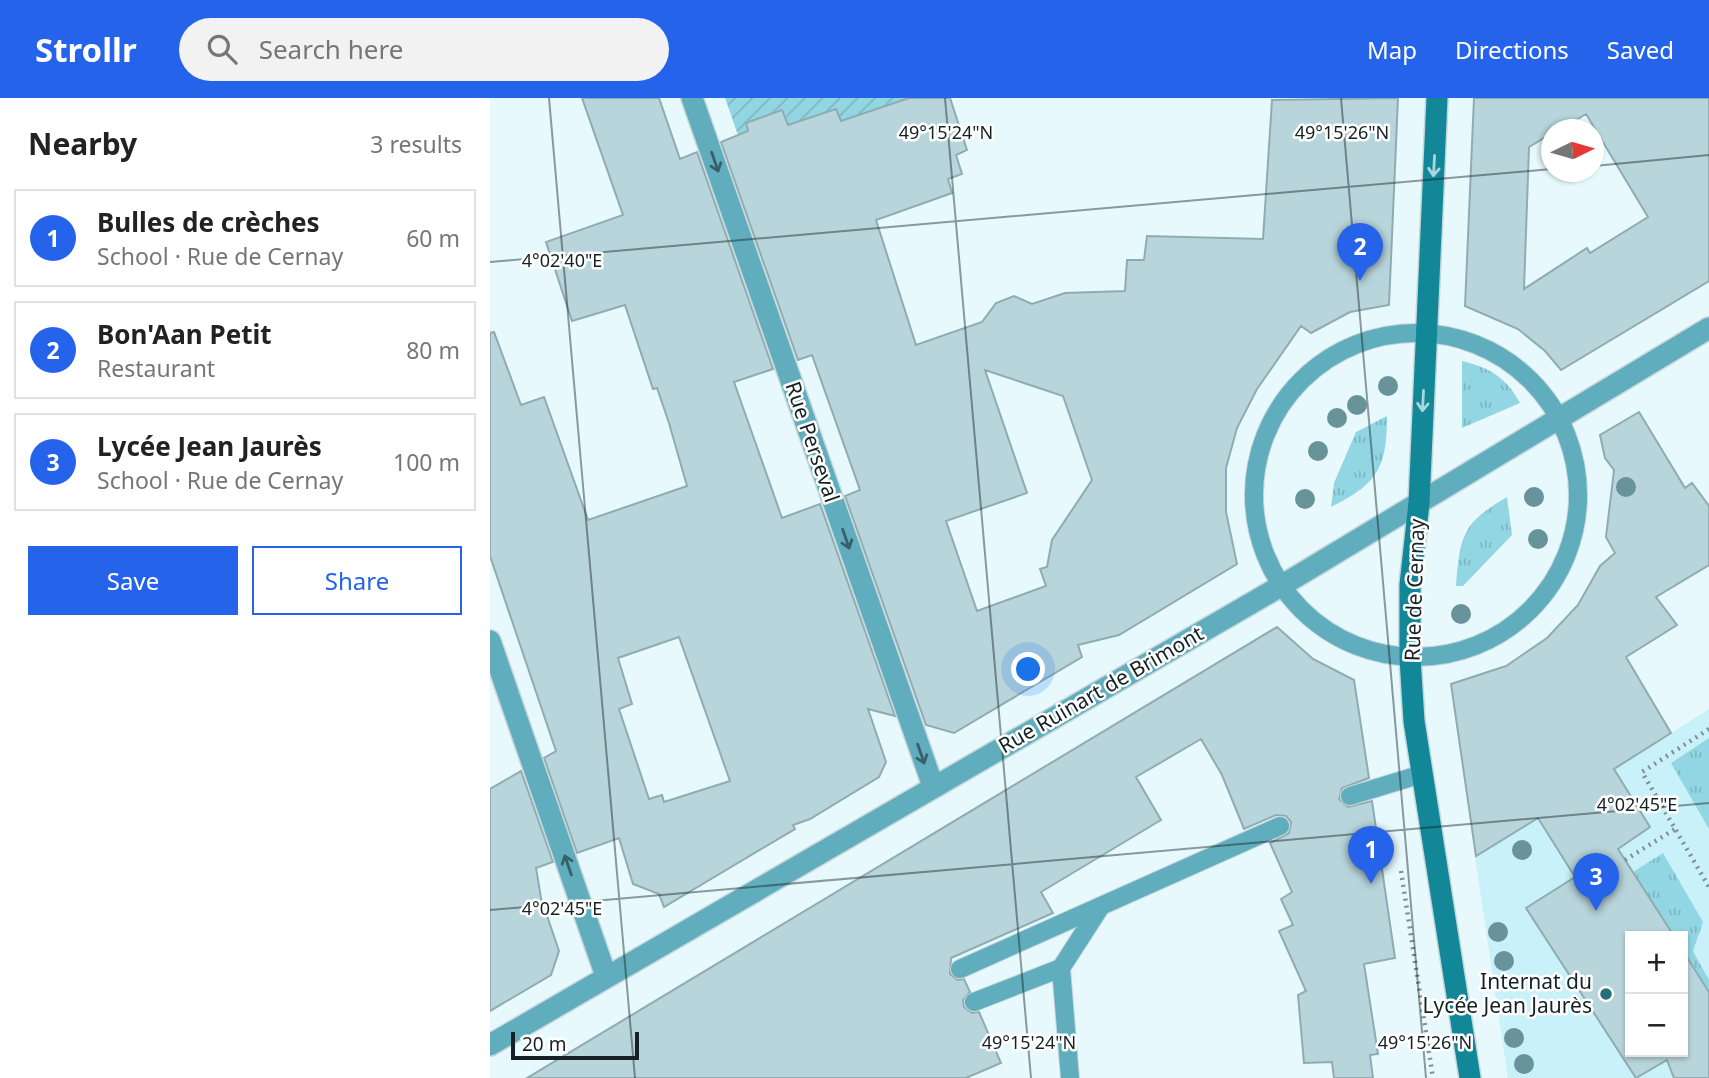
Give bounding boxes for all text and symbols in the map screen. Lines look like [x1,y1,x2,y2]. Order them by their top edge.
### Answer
search box [179,18,669,81]
text: Strollr [35,27,137,72]
icon: search [203,30,241,68]
text: Search here [259,31,403,67]
text: Map [1367,33,1417,66]
text: Directions [1455,33,1569,66]
text: Saved [1607,33,1674,66]
north arrow [1541,119,1604,182]
text: 49°15'24"N [899,120,993,144]
text: 49°15'26"N [1295,120,1389,144]
text: Nearby [28,123,137,164]
text: 3 results [370,128,462,160]
one-way arrow [710,151,722,173]
one-way arrow [1427,154,1440,177]
text: Bulles de crèches [97,204,320,240]
text: 1 [46,222,60,254]
text: 60 m [406,222,460,254]
pin: 2 [1337,223,1383,281]
text: School · Rue de Cernay [97,240,343,272]
text: 4°02'40"E [522,248,602,272]
text: Bon'Aan Petit [97,316,272,352]
text: 2 [46,334,60,366]
text: 80 m [406,334,460,366]
text: Restaurant [97,352,215,384]
street label: Rue Perseval [779,378,847,506]
one-way arrow [1416,389,1429,412]
text: Lycée Jean Jaurès [97,428,322,464]
text: 3 [46,446,60,478]
text: 100 m [393,446,460,478]
text: School · Rue de Cernay [97,464,343,496]
street label: Rue de Cernay [1398,518,1430,662]
one-way arrow [841,528,853,550]
button: Save [28,546,238,615]
button: Share [252,546,462,615]
street label: Rue Ruinart de Brimont [993,619,1208,759]
your location [1011,652,1045,686]
one-way arrow [916,742,928,764]
text: 4°02'45"E [1597,792,1677,816]
pin: 1 [1348,826,1394,884]
pin: 3 [1573,853,1619,911]
one-way arrow [561,854,574,876]
text: 4°02'45"E [522,896,602,920]
map controls [1625,931,1688,1057]
button: + [1625,931,1688,994]
place label: Internat du Lycée Jean Jaurès [1423,967,1592,1019]
marker: Internat du Lycée Jean Jaurès [1598,986,1614,1002]
button: − [1625,994,1688,1057]
scale bar [511,1029,639,1061]
text: 49°15'24"N [982,1030,1076,1054]
text: 49°15'26"N [1378,1030,1472,1054]
text: 20 m [522,1031,566,1057]

